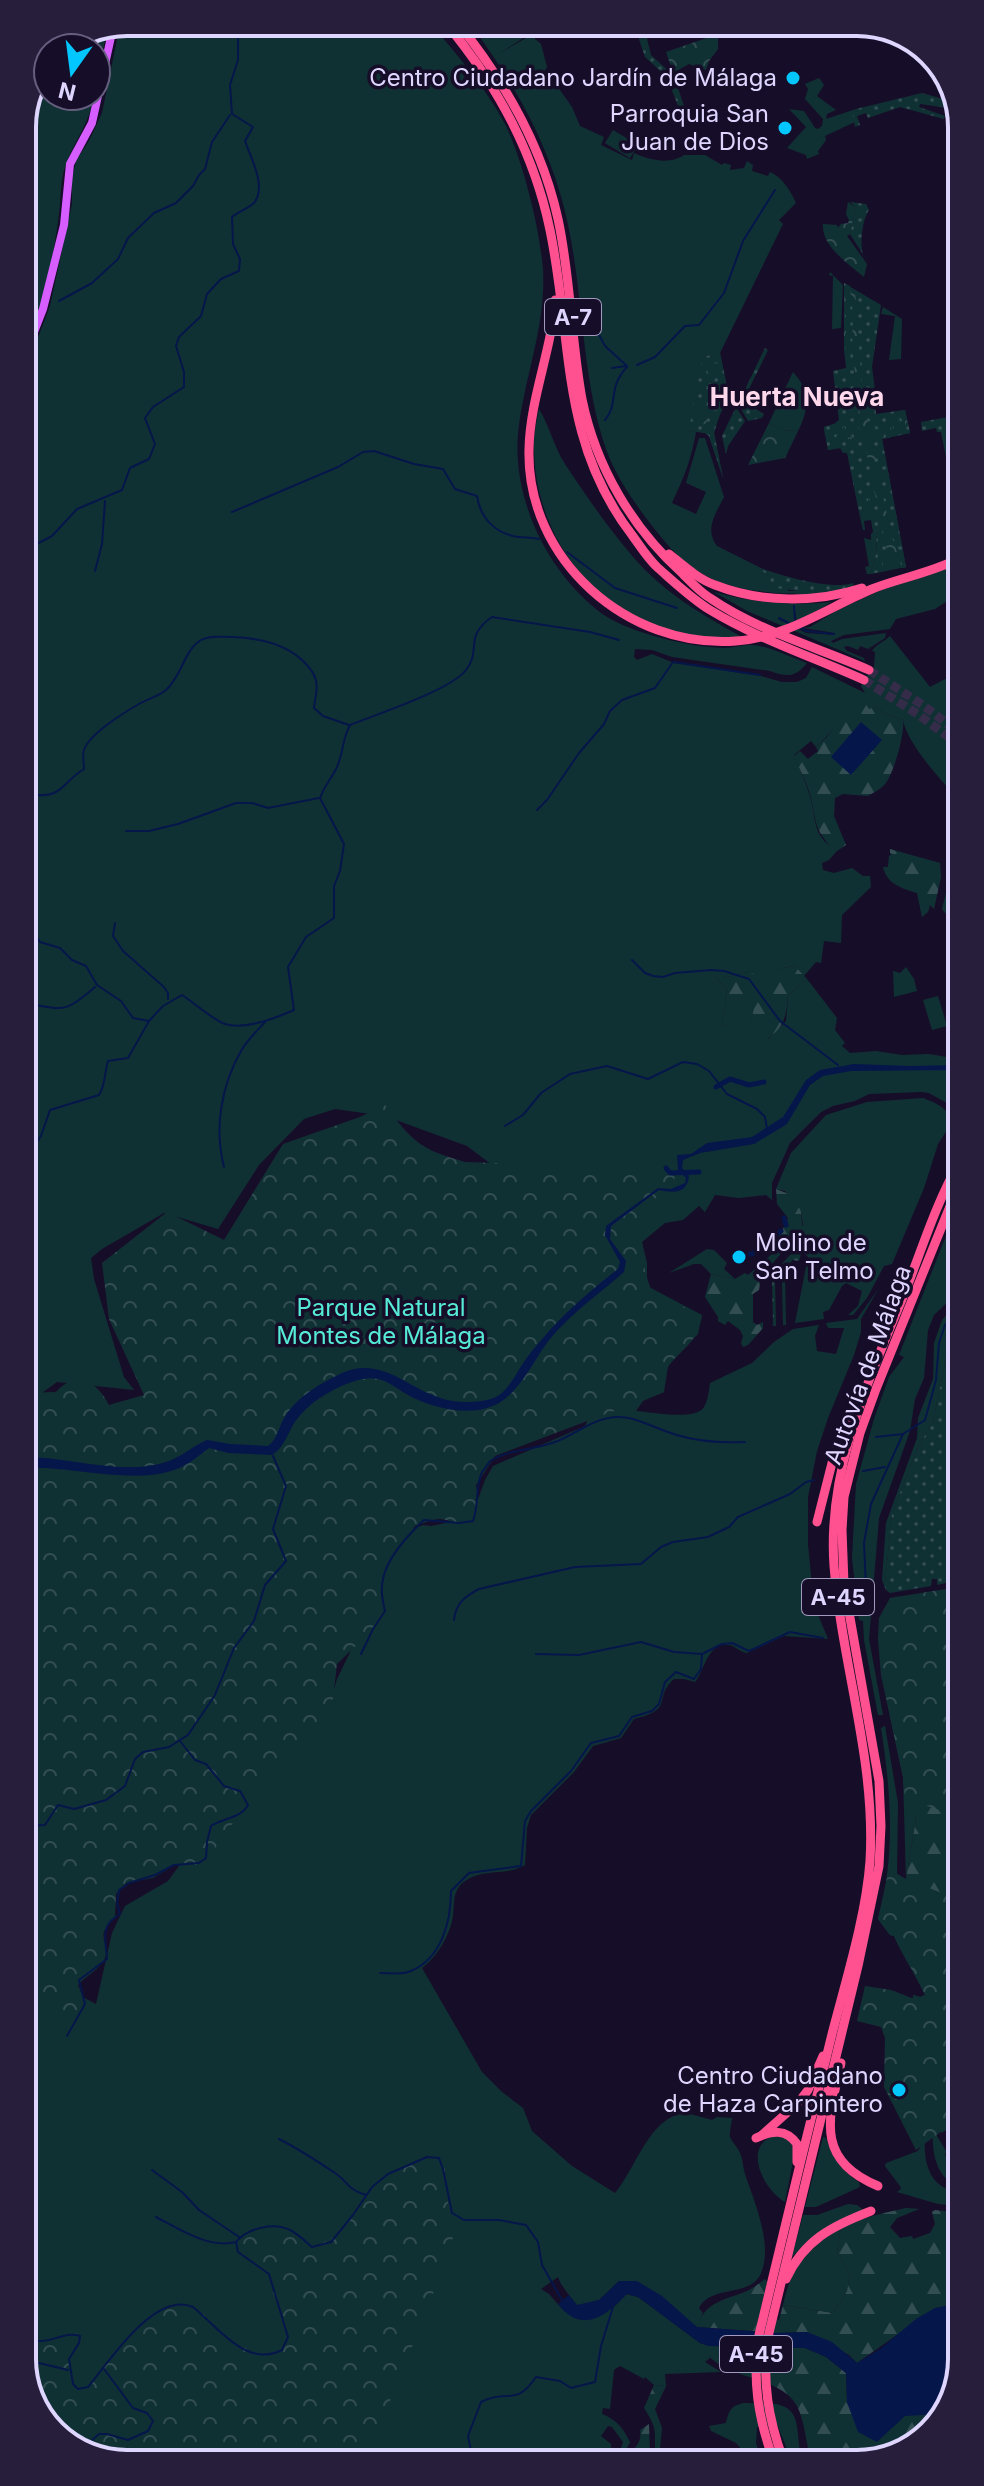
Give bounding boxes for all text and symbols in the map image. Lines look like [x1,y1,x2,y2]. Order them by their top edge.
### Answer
north arrow [32,32,112,112]
place label: Centro Ciudadano Jardín de Málaga [369,63,777,92]
marker: Centro Ciudadano Jardín de Málaga [784,69,802,87]
text: N [56,77,78,106]
place label: Parroquia San Juan de Dios [610,99,769,156]
marker: Parroquia San Juan de Dios [776,119,794,137]
road number: A-7 [545,299,601,335]
district label: Huerta Nueva [710,381,884,412]
place label: Molino de San Telmo [755,1228,874,1285]
marker: Molino de San Telmo [730,1248,748,1266]
street label: Autovía de Málaga [818,1261,917,1468]
park label: Parque Natural Montes de Málaga [276,1293,486,1350]
road number: A-45 [802,1579,874,1615]
place label: Centro Ciudadano de Haza Carpintero [663,2061,883,2118]
marker: Centro Ciudadano de Haza Carpintero [890,2081,908,2099]
road number: A-45 [720,2336,792,2372]

